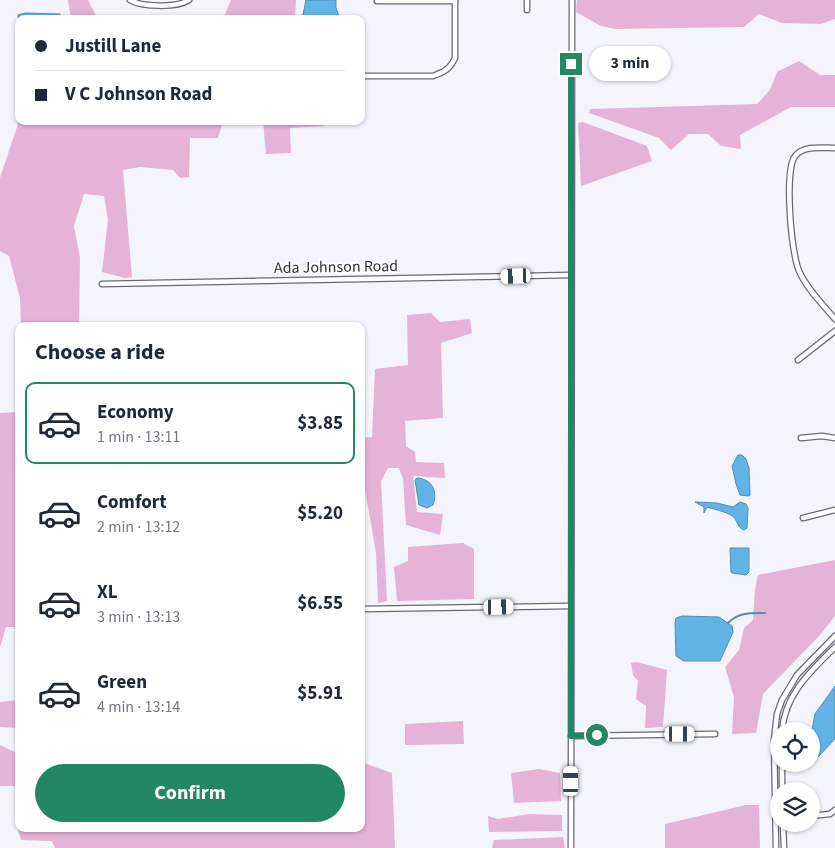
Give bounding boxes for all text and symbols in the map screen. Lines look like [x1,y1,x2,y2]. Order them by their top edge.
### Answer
text: Justill Lane [65,33,161,60]
callout: 3 min [588,46,671,82]
text: 3 min [611,52,649,74]
route end [560,53,582,75]
text: V C Johnson Road [65,81,212,108]
street label: Ada Johnson Road [274,255,398,279]
car [500,268,531,284]
text: Choose a ride [35,336,165,368]
text: Economy [97,399,174,426]
icon: car [37,401,82,446]
text: $3.85 [297,410,343,437]
text: 1 min · 13:11 [97,426,180,448]
text: Comfort [97,489,167,516]
icon: car [37,491,82,536]
text: $5.20 [297,500,343,527]
text: 2 min · 13:12 [97,516,180,538]
text: XL [97,579,118,606]
icon: car [37,581,82,626]
text: $6.55 [297,590,343,617]
car [483,599,514,615]
text: 3 min · 13:13 [97,606,180,628]
text: Green [97,669,147,696]
icon: car [37,671,82,716]
text: $5.91 [297,680,343,707]
text: 4 min · 13:14 [97,696,180,718]
map controls [770,722,820,832]
button: locate [770,722,820,772]
route start [586,724,608,746]
car [665,727,695,742]
button: Confirm [35,764,345,822]
car [563,766,578,796]
button: layers [770,782,820,832]

